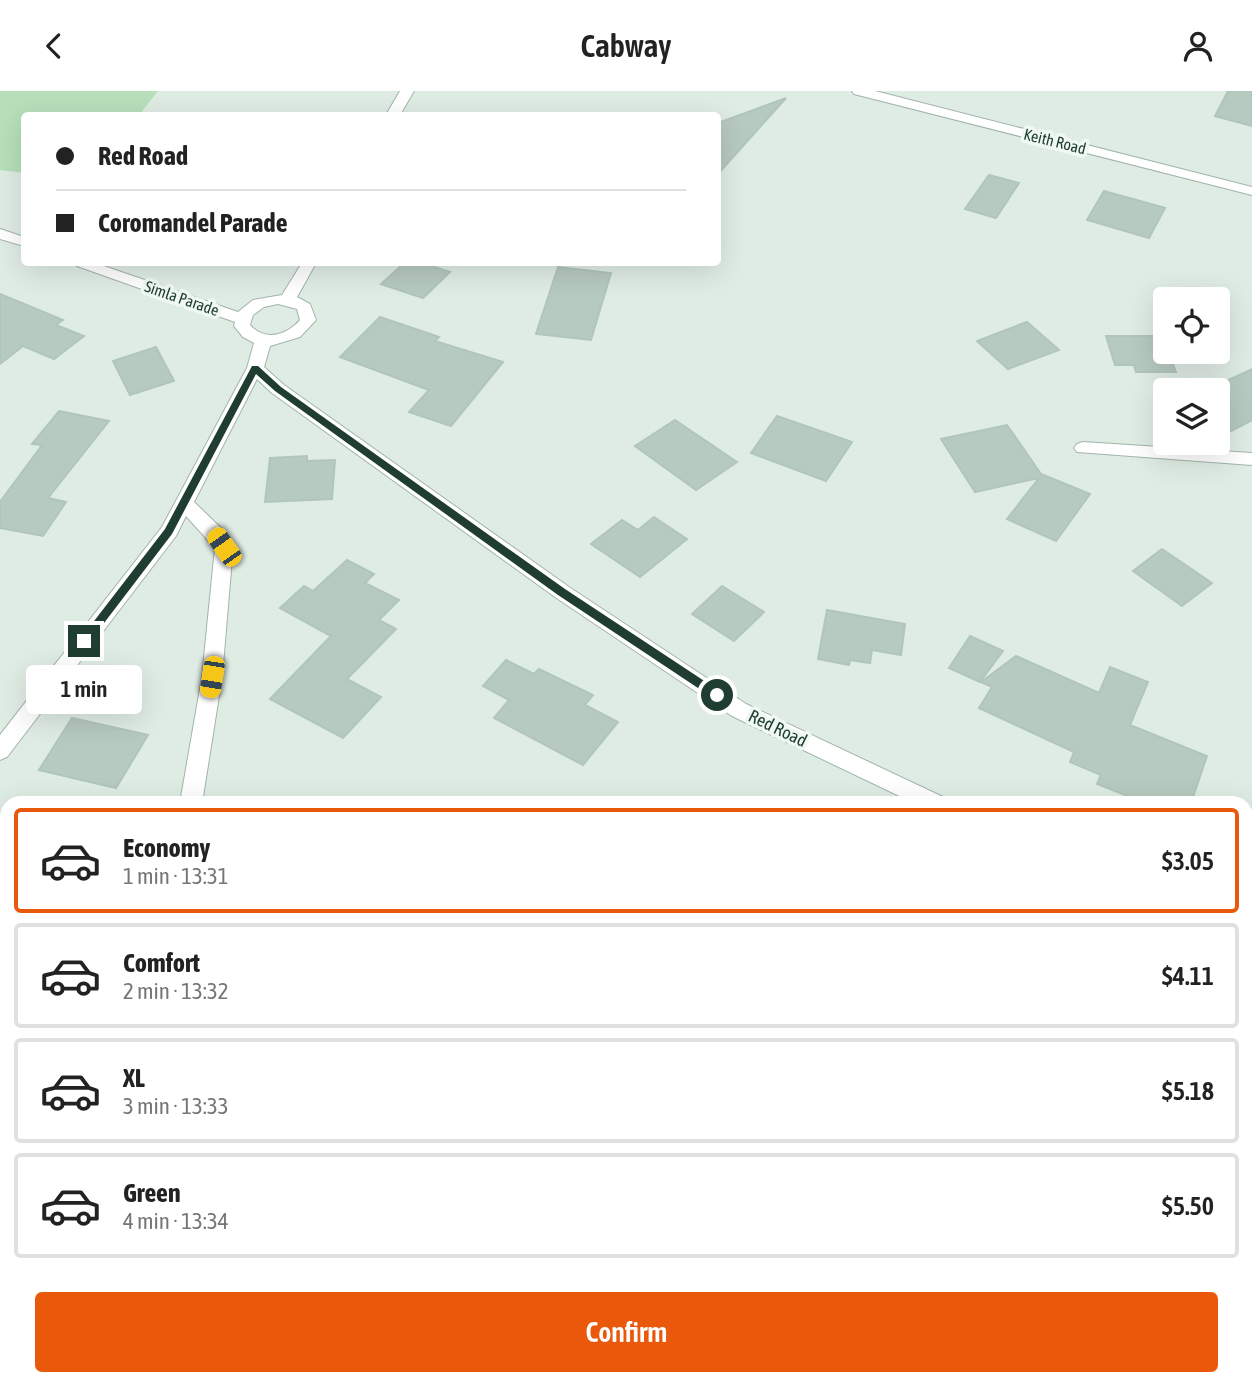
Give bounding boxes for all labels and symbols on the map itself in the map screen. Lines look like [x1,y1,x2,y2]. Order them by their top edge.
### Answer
street label: Keith Road [1022,125,1088,157]
street label: Simla Parade [142,277,222,319]
car [204,524,245,570]
route end [68,625,100,657]
car [199,655,226,699]
callout: 1 min [26,665,142,715]
route start [701,679,733,711]
street label: Red Road [745,705,811,751]

